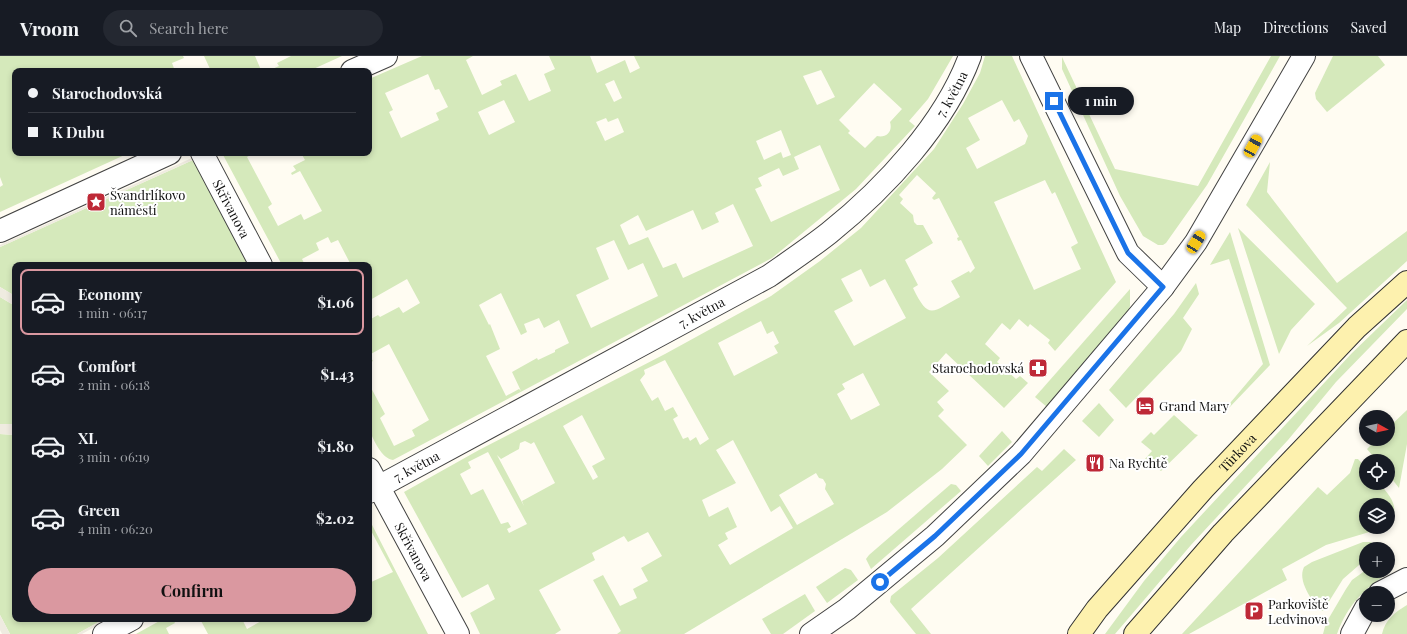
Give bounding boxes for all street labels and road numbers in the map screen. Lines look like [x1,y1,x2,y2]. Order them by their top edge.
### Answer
street label: 7. května [932,68,971,120]
street label: Skřivanova [209,176,255,241]
street label: 7. května [675,292,728,331]
street label: Türkova [1215,429,1260,475]
street label: 7. května [390,446,443,485]
street label: Skřivanova [391,519,437,584]

